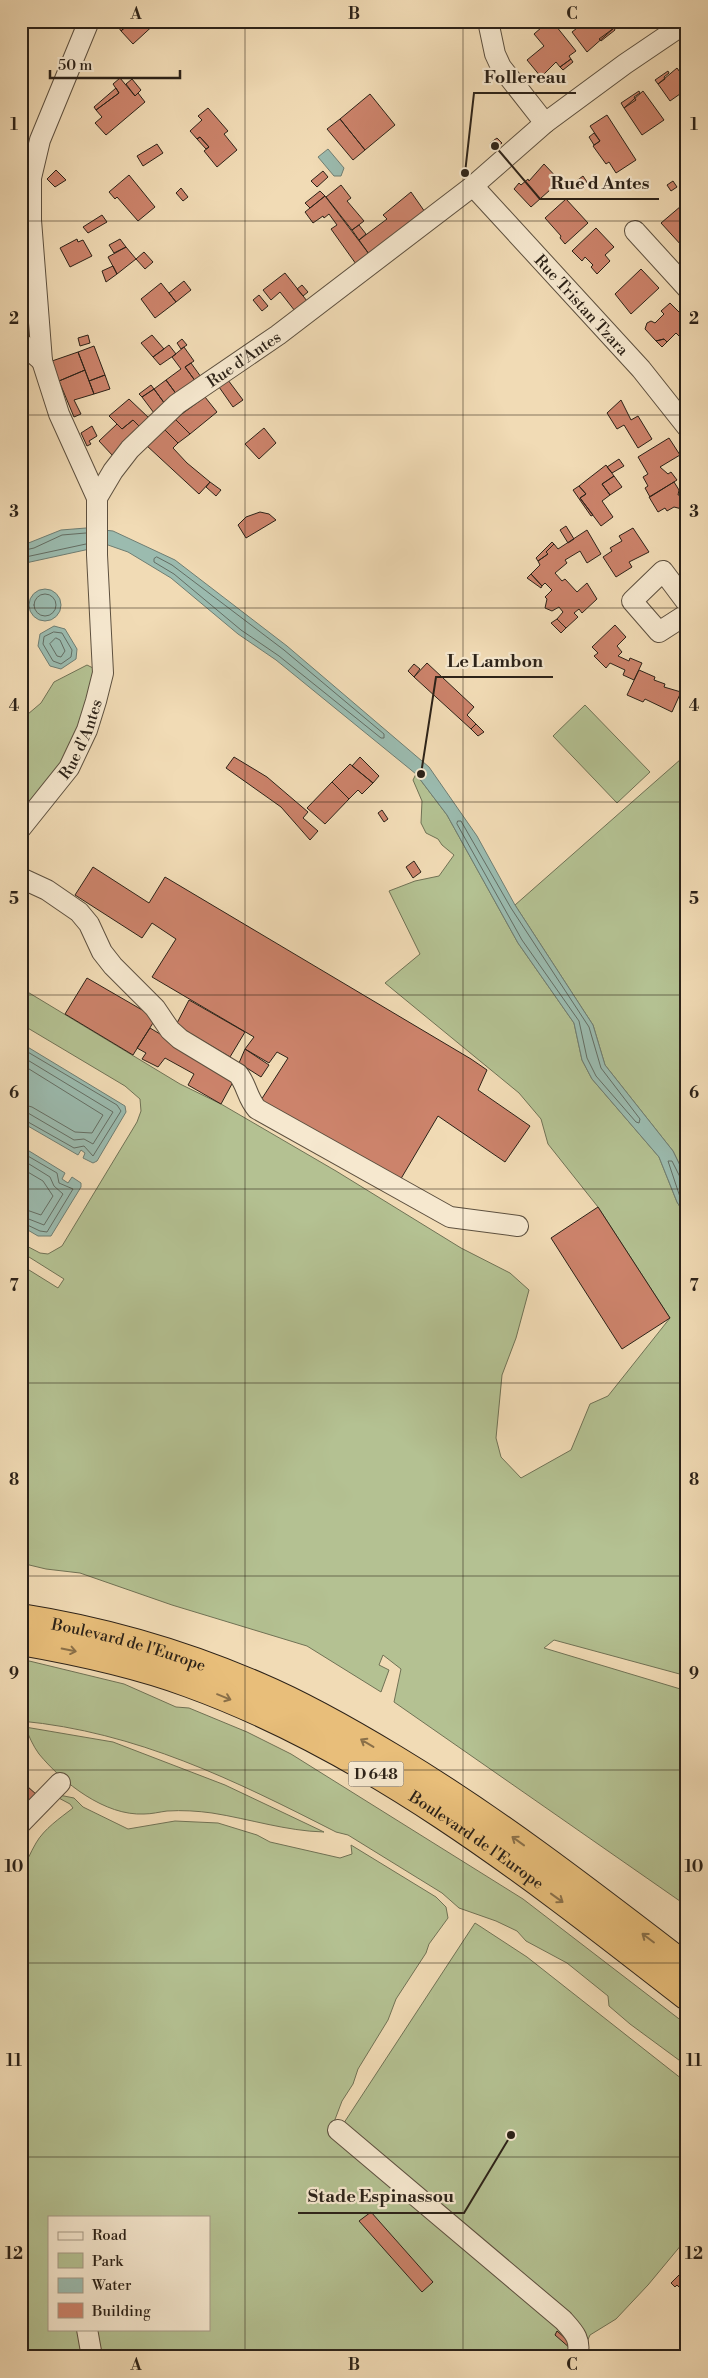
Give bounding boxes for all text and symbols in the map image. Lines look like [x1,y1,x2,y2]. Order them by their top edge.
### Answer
text: A [129,4,142,24]
text: B [348,4,360,24]
text: C [566,4,578,24]
scale bar [50,48,180,80]
text: 50 m [58,56,92,75]
callout: Follereau [474,60,576,93]
text: Follereau [484,66,566,89]
text: 1 [10,115,18,135]
text: 1 [690,115,698,135]
callout: Rue d Antes [540,166,659,199]
text: Rue d Antes [551,172,650,195]
street label: Rue Tristan Tzara [530,251,633,361]
text: 2 [9,309,19,329]
text: 2 [689,309,699,329]
street label: Rue d'Antes [203,327,285,392]
text: 3 [9,502,19,522]
text: 3 [689,502,699,522]
callout: Le Lambon [436,644,553,677]
text: Le Lambon [447,650,543,673]
text: 4 [9,696,20,716]
text: 4 [689,696,700,716]
street label: Rue d'Antes [55,697,107,784]
text: 5 [9,889,19,909]
text: 5 [689,889,699,909]
text: 6 [9,1083,19,1103]
text: 6 [689,1083,699,1103]
text: 7 [9,1276,19,1296]
text: 7 [689,1276,699,1296]
text: 8 [9,1470,19,1490]
text: 8 [689,1470,699,1490]
street label: Boulevard de l'Europe [49,1614,208,1676]
one-way arrow [61,1646,77,1655]
text: 9 [9,1664,19,1684]
text: 9 [689,1664,699,1684]
one-way arrow [216,1693,232,1702]
one-way arrow [361,1737,375,1747]
road number: D 648 [348,1762,404,1786]
street label: Boulevard de l'Europe [404,1786,548,1894]
one-way arrow [511,1836,525,1846]
text: 10 [5,1857,23,1877]
text: 10 [685,1857,703,1877]
one-way arrow [550,1893,564,1903]
one-way arrow [641,1933,655,1943]
text: 11 [6,2051,22,2071]
text: 11 [686,2051,702,2071]
callout: Stade Espinassou [298,2180,464,2213]
text: Stade Espinassou [308,2185,454,2208]
legend [48,2216,210,2330]
text: Road [92,2226,127,2245]
text: 12 [5,2244,23,2264]
text: 12 [685,2244,703,2264]
text: Park [92,2252,124,2271]
text: Water [91,2276,132,2295]
text: Building [91,2302,151,2321]
text: A [129,2355,142,2375]
text: B [348,2355,360,2375]
text: C [566,2355,578,2375]

